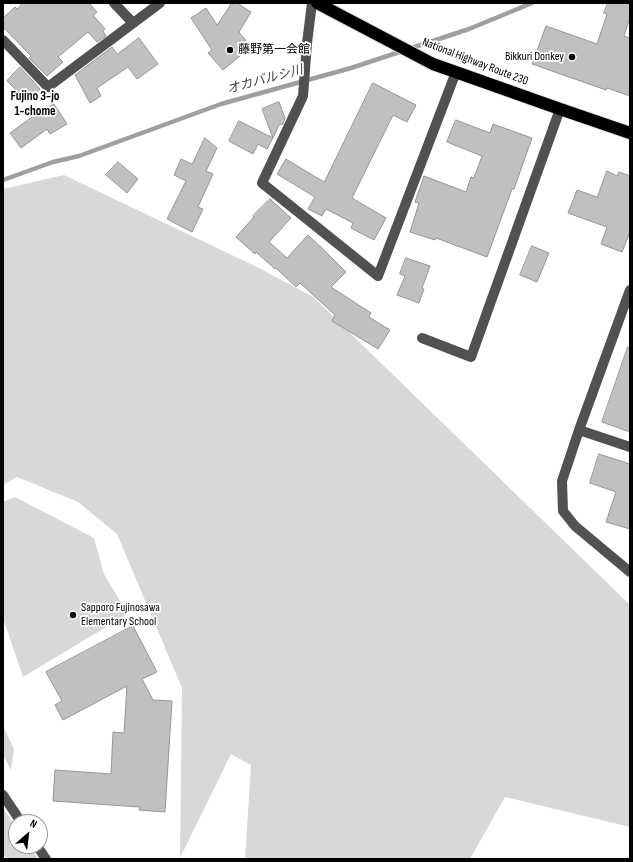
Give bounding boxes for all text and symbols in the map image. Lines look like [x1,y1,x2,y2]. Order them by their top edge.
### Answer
street label: National Highway Route 230 [420,35,530,89]
place label: 藤野第一会館 [238,43,310,57]
marker: 藤野第一会館 [225,45,235,55]
place label: Bikkuri Donkey [505,50,564,64]
marker: Bikkuri Donkey [567,52,577,62]
water label: オカバルシ川 [225,62,305,98]
district label: Fujino 3-jo 1-chome [11,89,59,120]
place label: Sapporo Fujinosawa Elementary School [81,601,160,629]
marker: Sapporo Fujinosawa Elementary School [68,610,78,620]
north arrow [8,814,48,854]
text: N [28,817,39,831]

